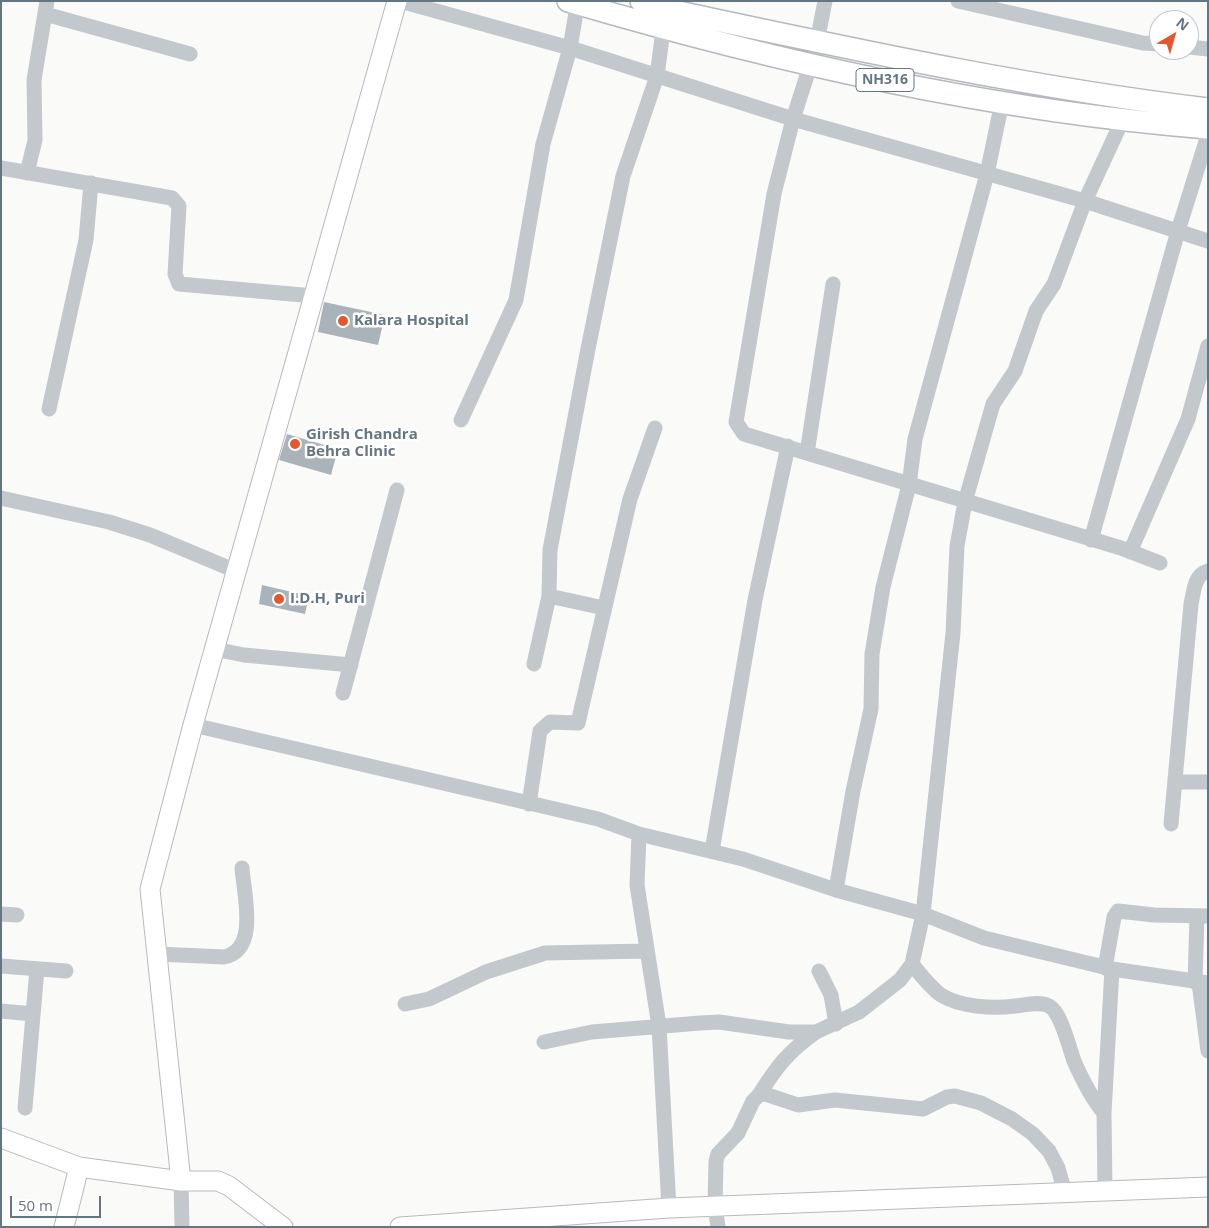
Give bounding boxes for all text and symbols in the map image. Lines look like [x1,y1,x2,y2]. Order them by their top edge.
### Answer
north arrow [1149,10,1199,60]
text: N [1173,13,1193,35]
road number: NH316 [856,68,914,92]
place label: Kalara Hospital [354,312,469,330]
marker: Kalara Hospital [336,314,350,328]
place label: Girish Chandra Behra Clinic [306,426,418,461]
marker: Girish Chandra Behra Clinic [288,437,302,451]
place label: I.D.H, Puri [290,590,365,608]
marker: I.D.H, Puri [272,592,286,606]
scale bar [12,1186,104,1218]
text: 50 m [18,1195,53,1215]

